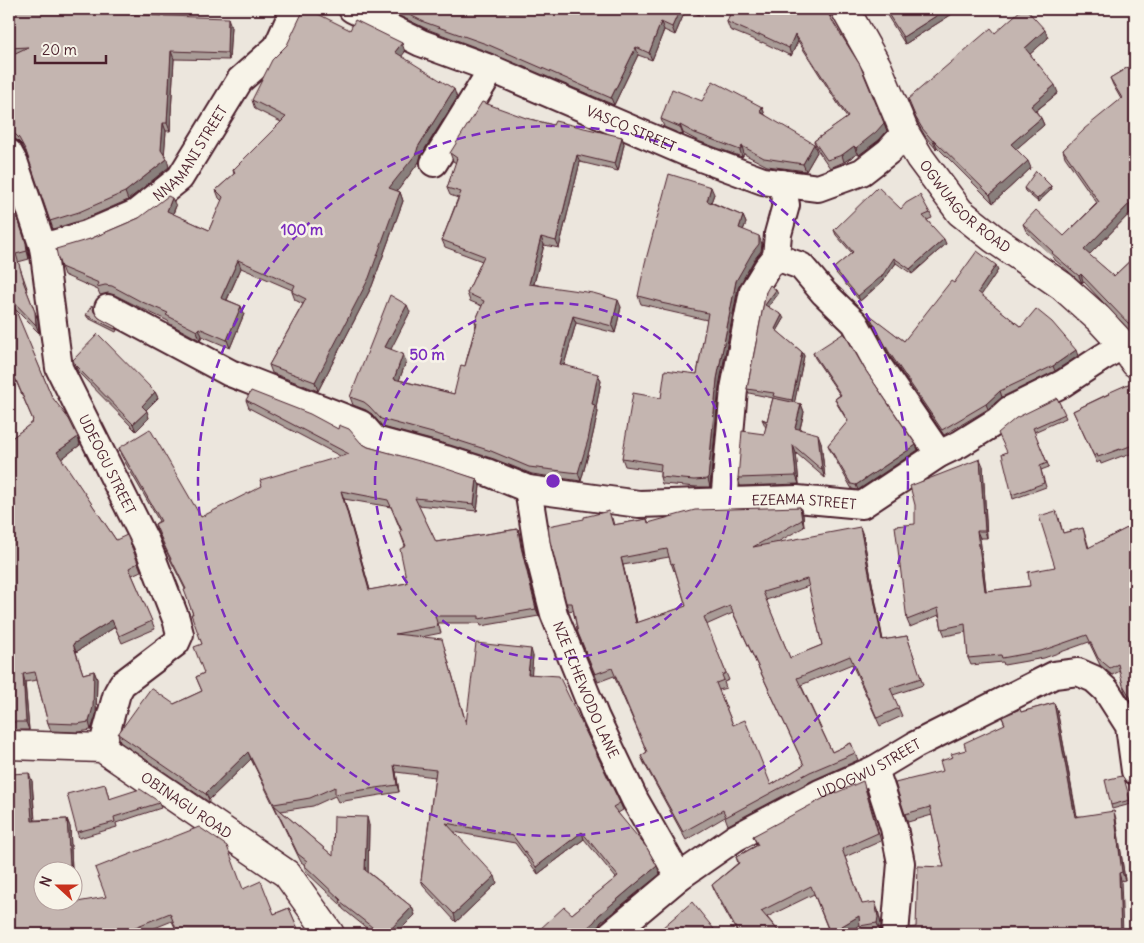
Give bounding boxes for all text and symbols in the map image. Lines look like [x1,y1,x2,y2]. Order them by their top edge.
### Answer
scale bar [35,32,106,64]
text: 20 m [42,40,77,59]
street label: NNAMANI STREET [149,102,231,205]
street label: VASCO STREET [583,102,679,156]
street label: OGWUAGOR ROAD [916,157,1014,257]
text: 100 m [281,220,323,239]
text: 50 m [409,345,445,364]
street label: UDEOGU STREET [75,412,140,517]
centre of rings [544,472,562,490]
street label: EZEAMA STREET [751,490,857,513]
street label: NZE ECHEWODO LANE [549,619,623,761]
street label: UDOGWU STREET [815,735,924,802]
street label: OBINAGU ROAD [137,768,235,843]
north arrow [32,860,82,910]
text: N [36,874,56,889]

